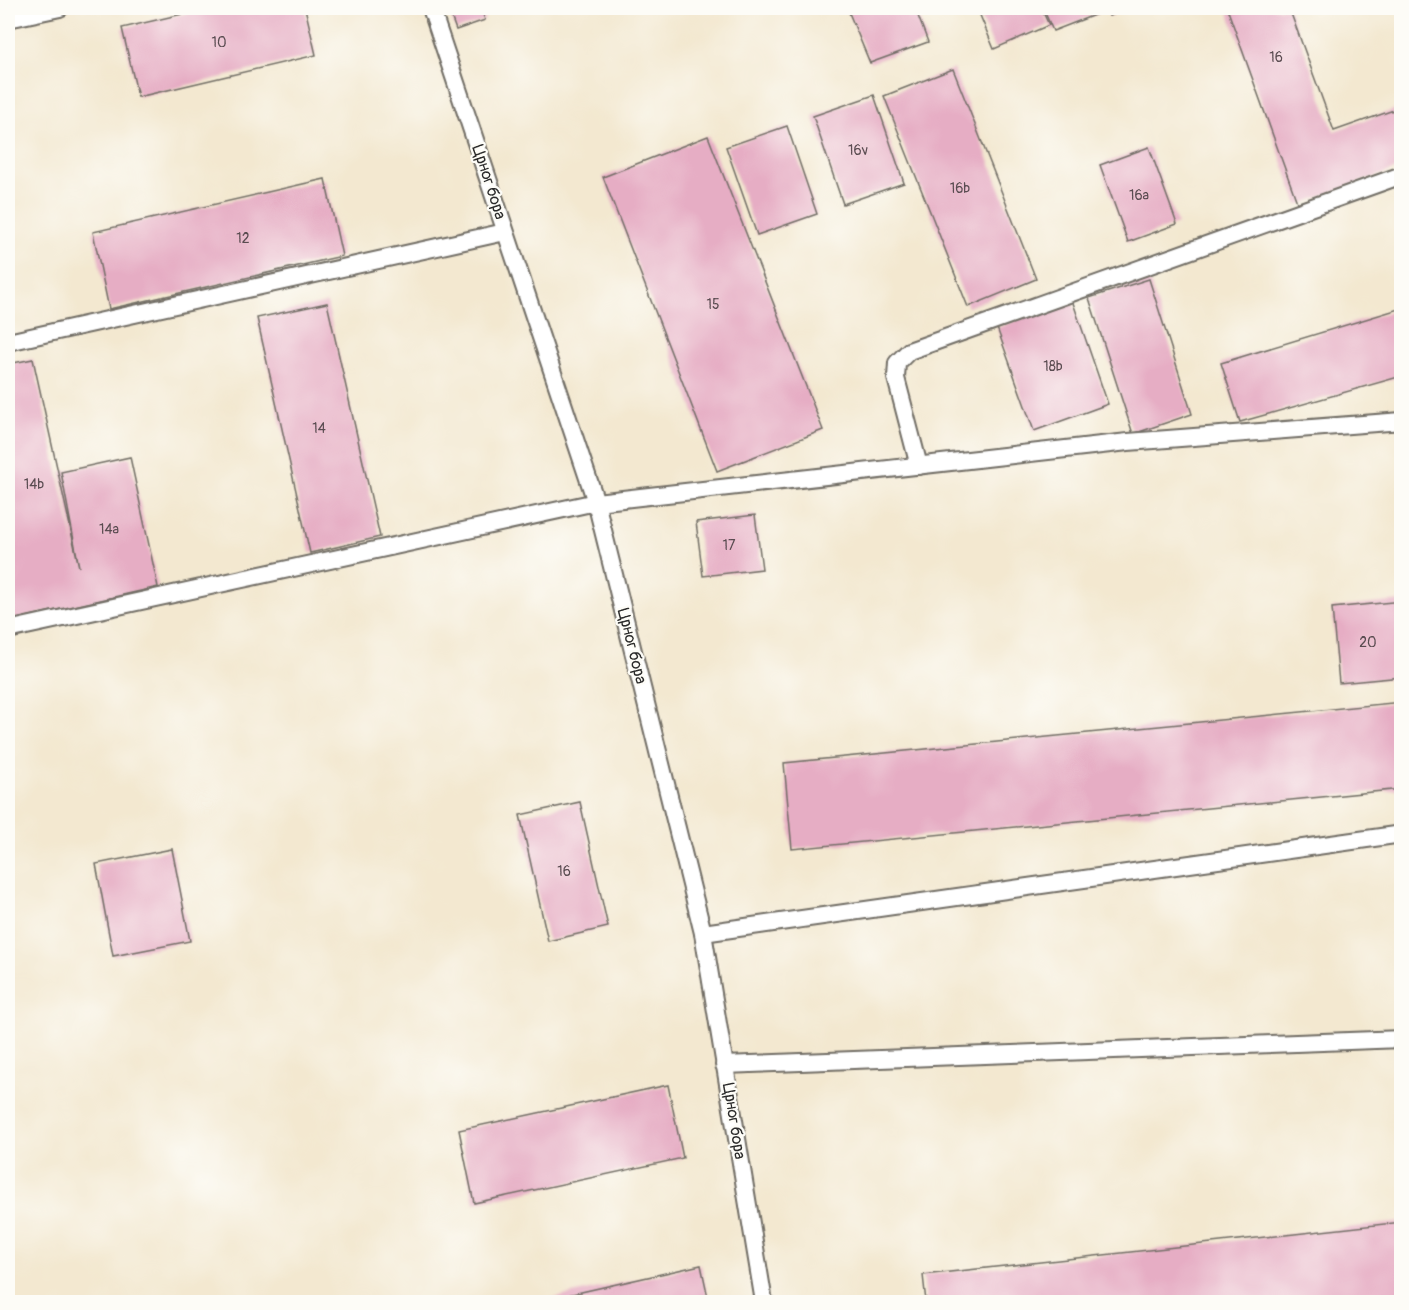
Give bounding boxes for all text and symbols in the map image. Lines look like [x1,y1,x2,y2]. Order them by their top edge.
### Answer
house number: 10 [211,34,227,51]
house number: 16 [1269,49,1283,66]
street label: Црног бора [468,142,510,222]
house number: 16v [848,142,868,159]
house number: 16b [950,180,970,197]
house number: 16a [1129,187,1149,204]
house number: 12 [236,230,250,247]
house number: 15 [706,296,720,313]
house number: 18b [1043,358,1063,375]
house number: 14 [312,420,326,437]
house number: 14b [24,476,44,493]
house number: 14a [99,521,119,538]
house number: 17 [723,537,736,554]
street label: Црног бора [613,606,651,686]
house number: 20 [1359,634,1377,651]
house number: 16 [557,863,571,880]
street label: Црног бора [718,1081,750,1161]

